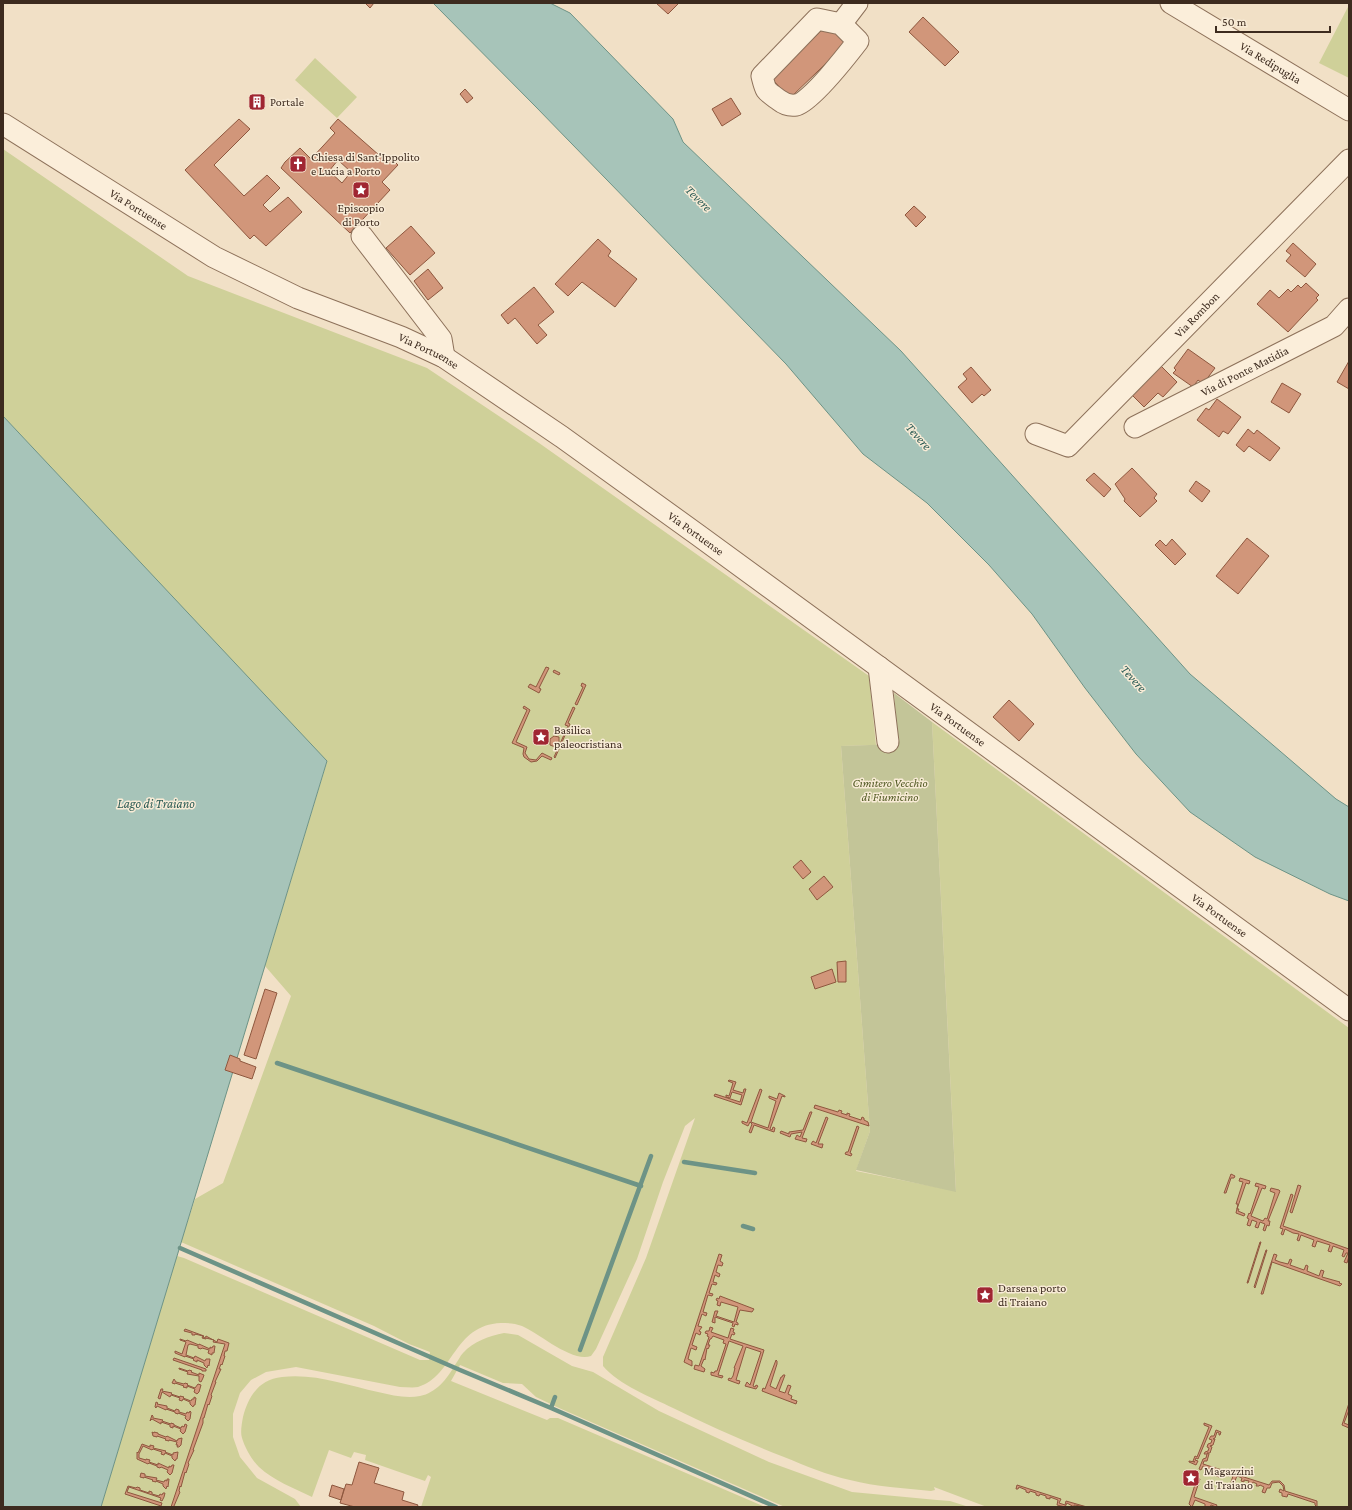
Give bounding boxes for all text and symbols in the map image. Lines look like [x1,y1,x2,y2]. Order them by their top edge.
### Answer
scale bar [1216,8,1330,34]
text: 50 m [1222,15,1247,29]
street label: Via Redipuglia [1237,39,1304,87]
building icon: Portale [247,92,267,112]
place label: Portale [270,95,304,109]
place label: Chiesa di Sant'Ippolito e Lucia a Porto [311,150,420,178]
church icon: Chiesa di Sant'Ippolito e Lucia a Porto [288,154,308,174]
place icon: Episcopio di Porto [351,180,371,200]
water label: Tevere [682,182,715,215]
street label: Via Portuense [107,186,170,233]
place label: Episcopio di Porto [338,201,385,229]
street label: Via Rombon [1171,289,1223,341]
street label: Via Portuense [396,330,462,372]
street label: Via di Ponte Matidia [1198,343,1291,399]
water label: Tevere [903,420,935,453]
street label: Via Portuense [665,509,727,558]
water label: Tevere [1118,662,1150,695]
street label: Via Portuense [927,699,988,749]
place label: Basilica paleocristiana [554,723,622,751]
place icon: Basilica paleocristiana [531,727,551,747]
park label: Cimitero Vecchio di Fiumicino [852,776,928,804]
water label: Lago di Traiano [117,796,195,811]
street label: Via Portuense [1189,890,1250,940]
place label: Darsena porto di Traiano [998,1281,1066,1309]
place icon: Darsena porto di Traiano [975,1285,995,1305]
place label: Magazzini di Traiano [1204,1464,1254,1492]
place icon: Magazzini di Traiano [1181,1468,1201,1488]

